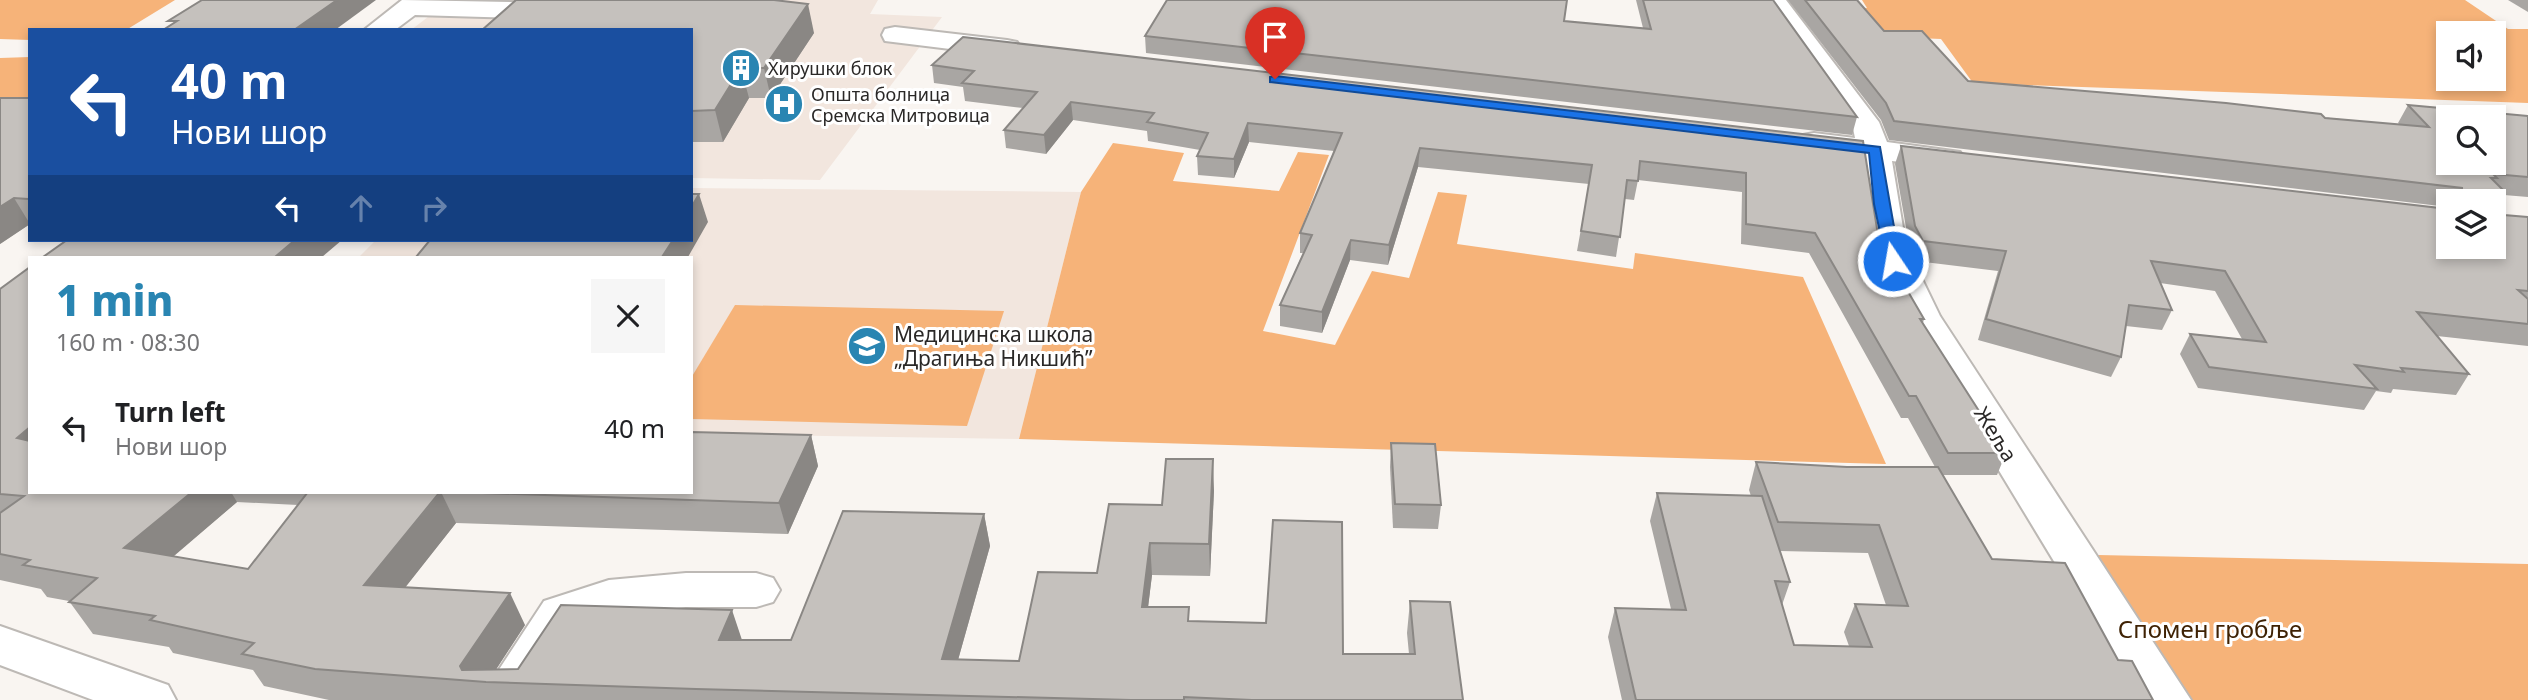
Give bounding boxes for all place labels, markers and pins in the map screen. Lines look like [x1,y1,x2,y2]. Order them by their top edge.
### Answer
pin [1245,7,1305,79]
building icon: Хирушки блок [720,47,762,89]
place label: Хирушки блок [768,56,893,80]
place label: Општа болница Сремска Митровица [811,82,990,127]
hospital icon: Општа болница Сремска Митровица [763,83,805,125]
place label: Медицинска школа „Драгиња Никшић” [894,320,1093,372]
school or university icon: Медицинска школа „Драгиња Никшић” [846,325,888,367]

